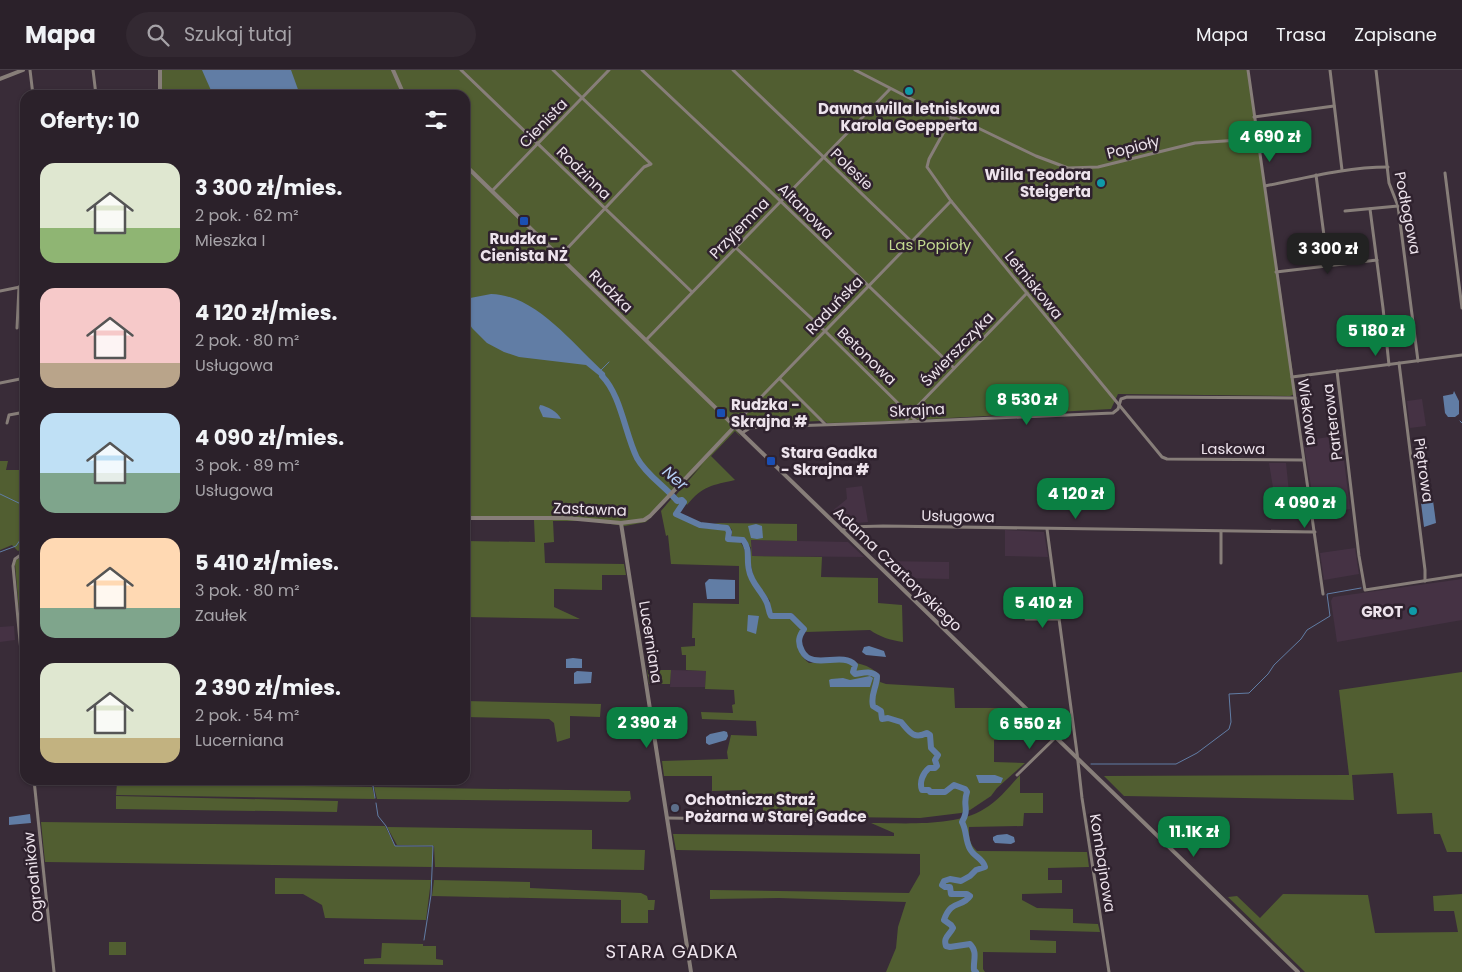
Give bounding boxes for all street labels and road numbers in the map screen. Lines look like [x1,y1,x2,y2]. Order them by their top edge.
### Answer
street label: Cienista [514,94,572,152]
street label: Popioły [1104,130,1162,164]
street label: Rodzinna [552,142,616,204]
street label: Polesie [826,143,878,195]
street label: Podłogowa [1390,170,1426,256]
street label: Altanowa [773,178,839,244]
street label: Przyjemna [704,193,774,263]
street label: Letniskowa [1000,246,1068,324]
street label: Rudzka [584,265,638,317]
street label: Raduńska [801,271,867,339]
street label: Świerszczyka [916,307,998,391]
street label: Betonowa [833,322,901,390]
street label: Wiekowa [1293,377,1323,447]
street label: Parterowa [1317,383,1347,461]
street label: Skrajna [889,398,945,422]
street label: Piętrowa [1409,436,1439,504]
street label: Laskowa [1201,438,1265,459]
street label: Zastawna [553,497,627,521]
street label: Adama Czartoryskiego [829,502,967,636]
street label: Usługowa [921,505,995,527]
street label: Lucerniana [634,599,668,685]
street label: Kombajnowa [1085,812,1121,914]
street label: Ogrodników [18,830,48,923]

